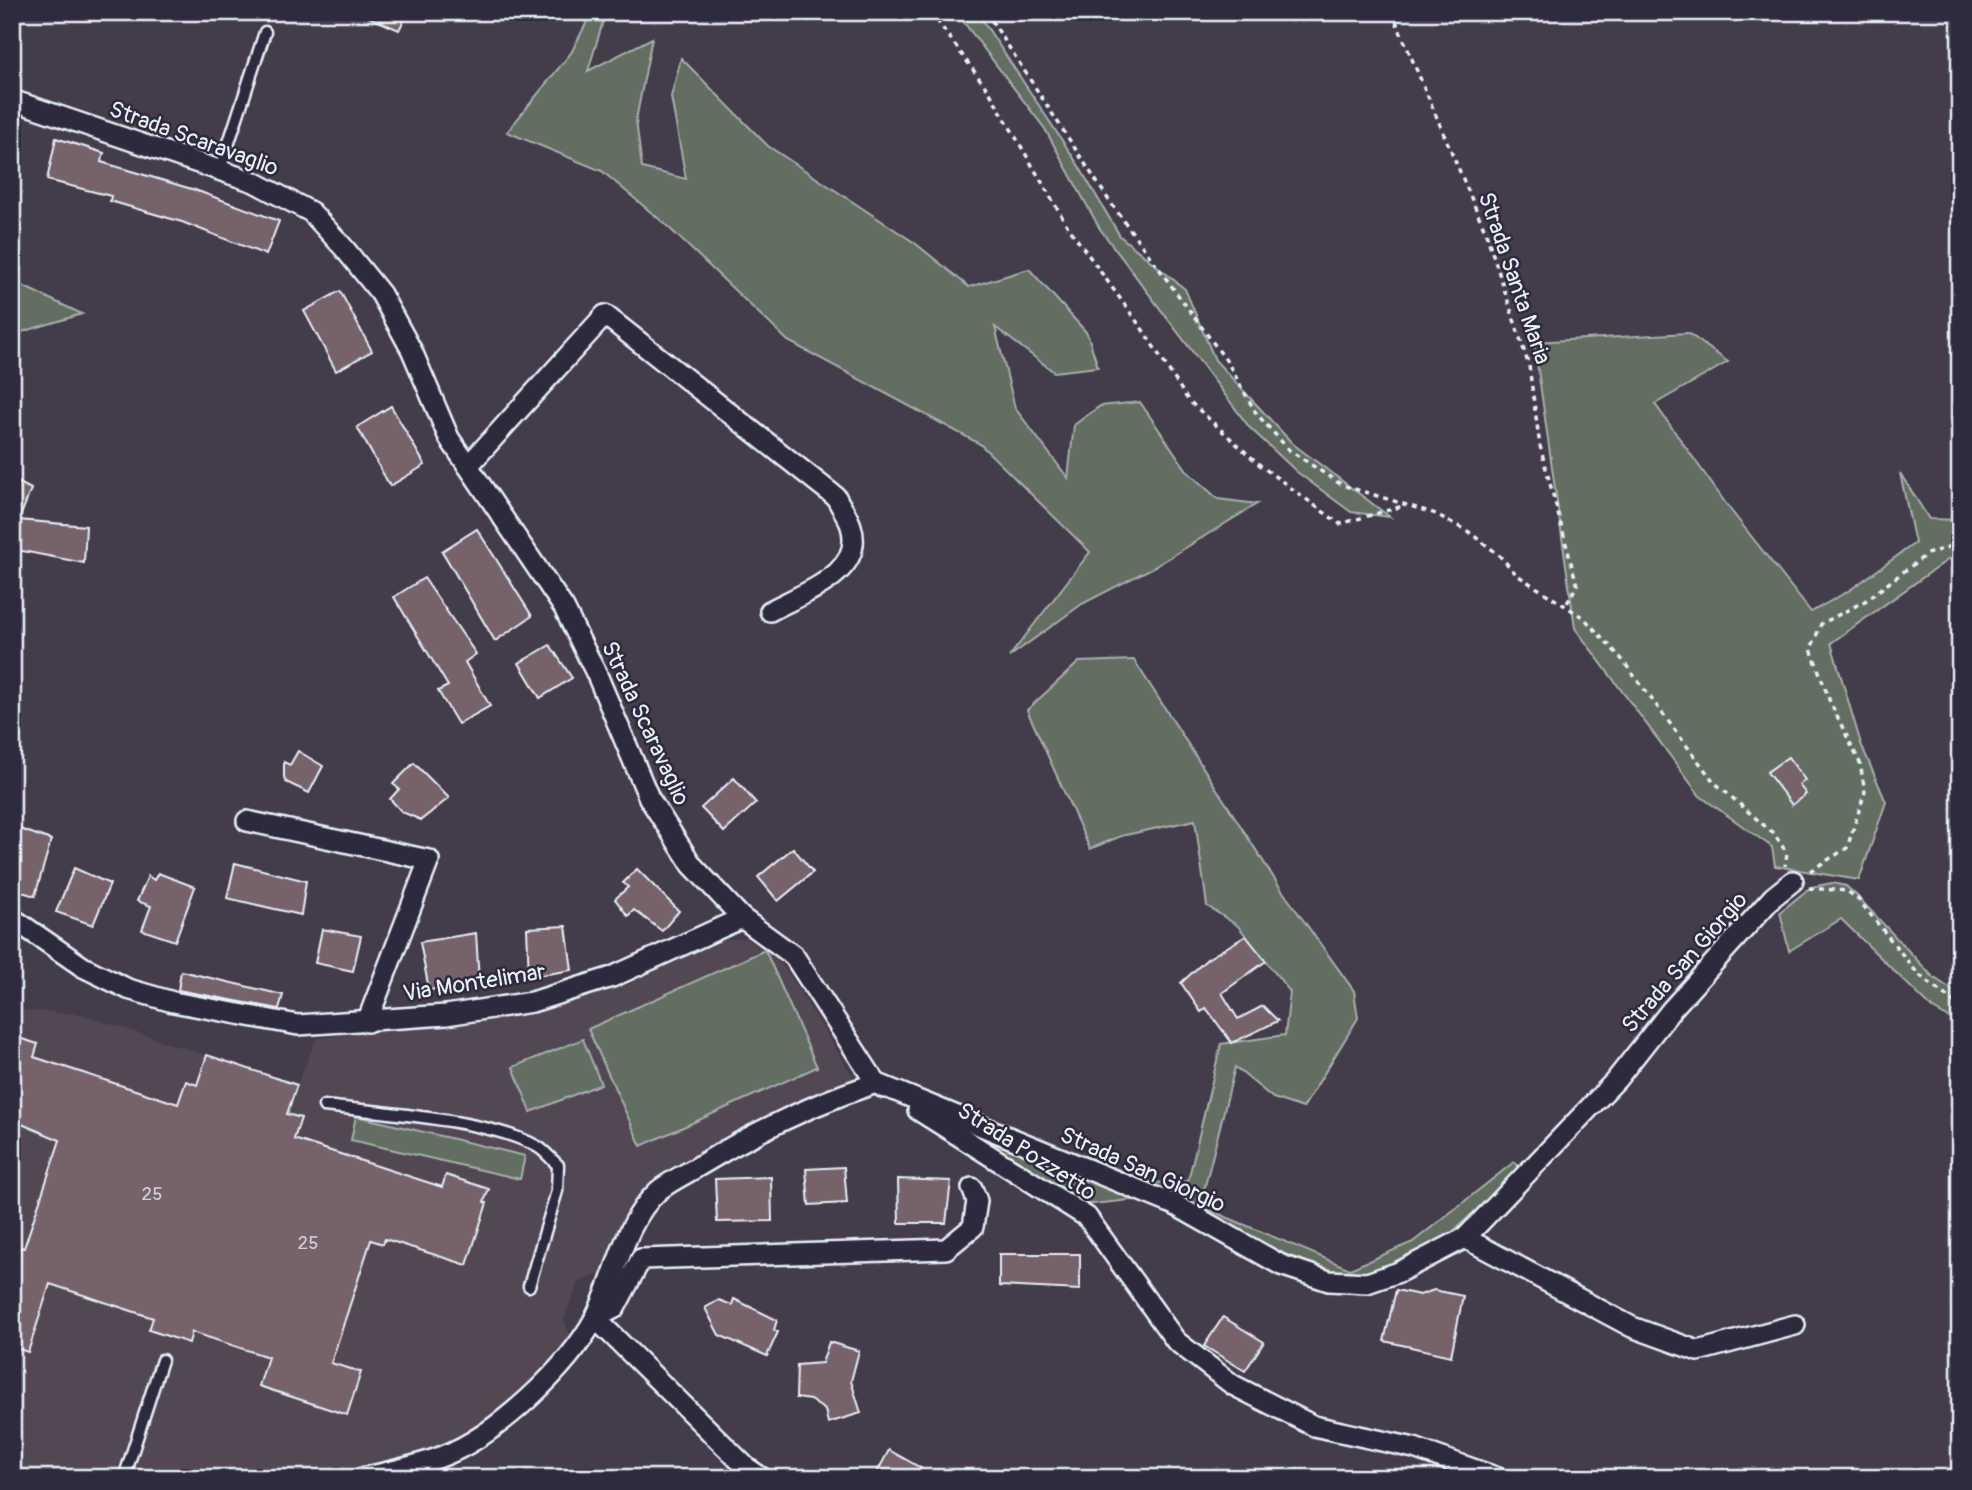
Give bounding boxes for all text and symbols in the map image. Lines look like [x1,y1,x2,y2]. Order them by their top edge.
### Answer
street label: Strada Scaravaglio [105,94,282,182]
street label: Strada Santa Maria [1472,188,1558,368]
street label: Strada Scaravaglio [595,637,696,810]
street label: Strada San Giorgio [1615,886,1754,1039]
street label: Via Montelimar [401,957,547,1008]
street label: Strada Pozzetto [952,1096,1102,1207]
street label: Strada San Giorgio [1056,1120,1230,1219]
house number: 25 [142,1182,162,1206]
house number: 25 [298,1231,318,1255]

